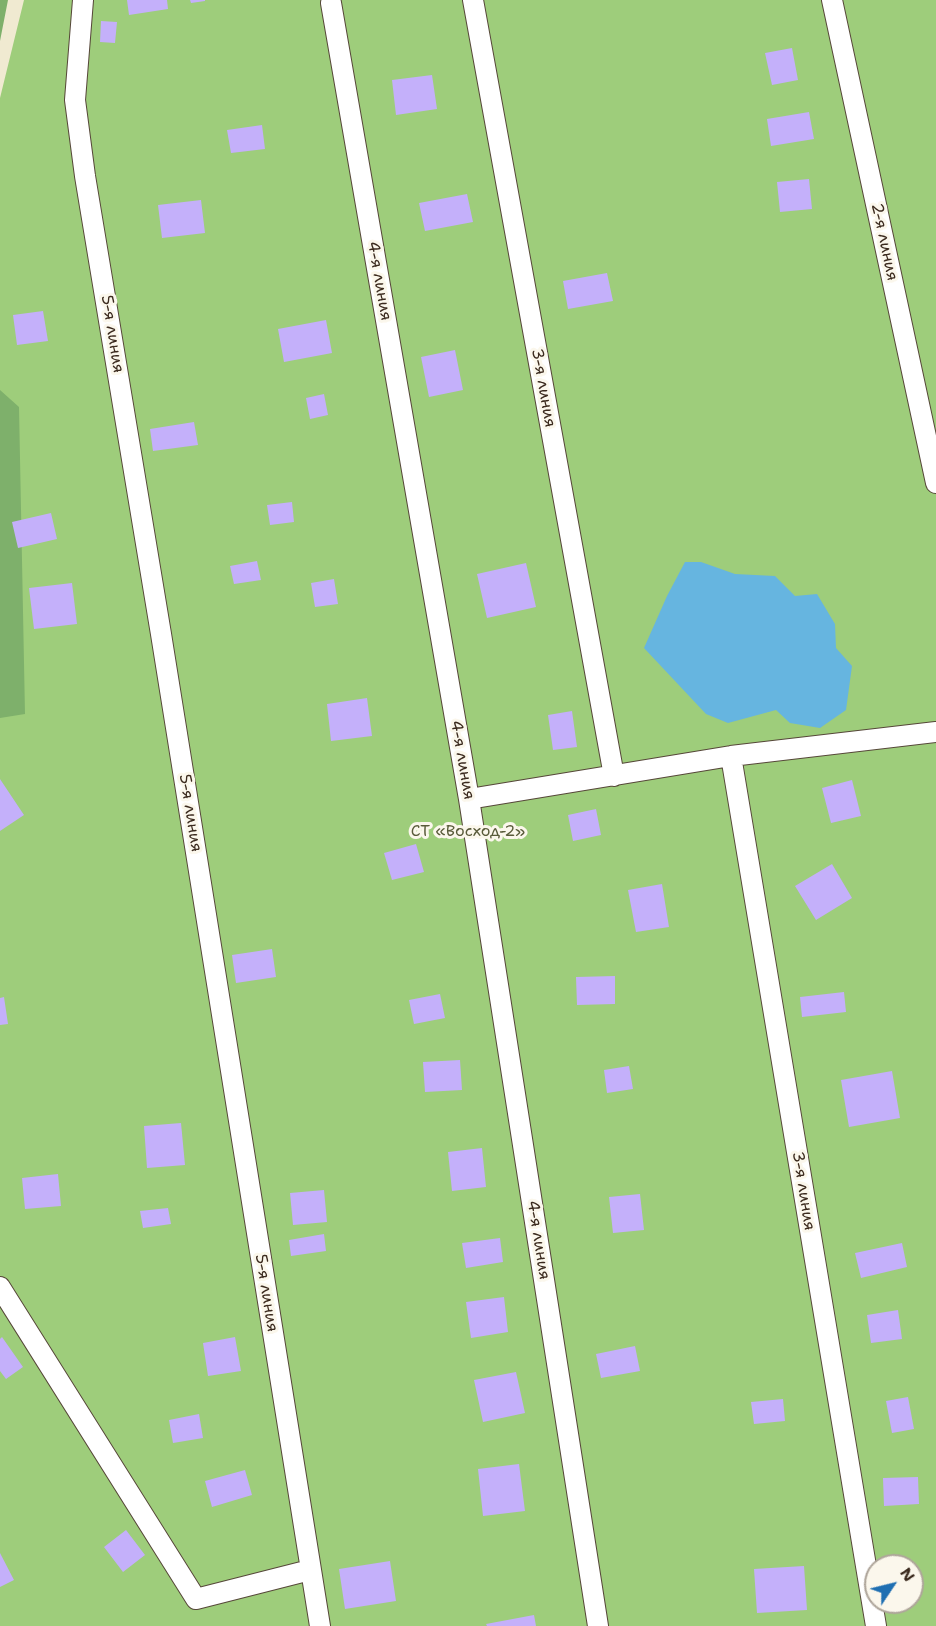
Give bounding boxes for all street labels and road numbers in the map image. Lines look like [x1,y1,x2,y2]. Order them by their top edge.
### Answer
street label: 2-я линия [866,201,902,283]
street label: 4-я линия [363,240,395,322]
street label: 5-я линия [96,294,128,374]
street label: 3-я линия [527,347,559,429]
street label: 4-я линия [446,719,478,801]
street label: 5-я линия [174,773,206,853]
street label: 3-я линия [787,1150,819,1232]
street label: 4-я линия [522,1199,554,1281]
street label: 5-я линия [250,1253,282,1333]

